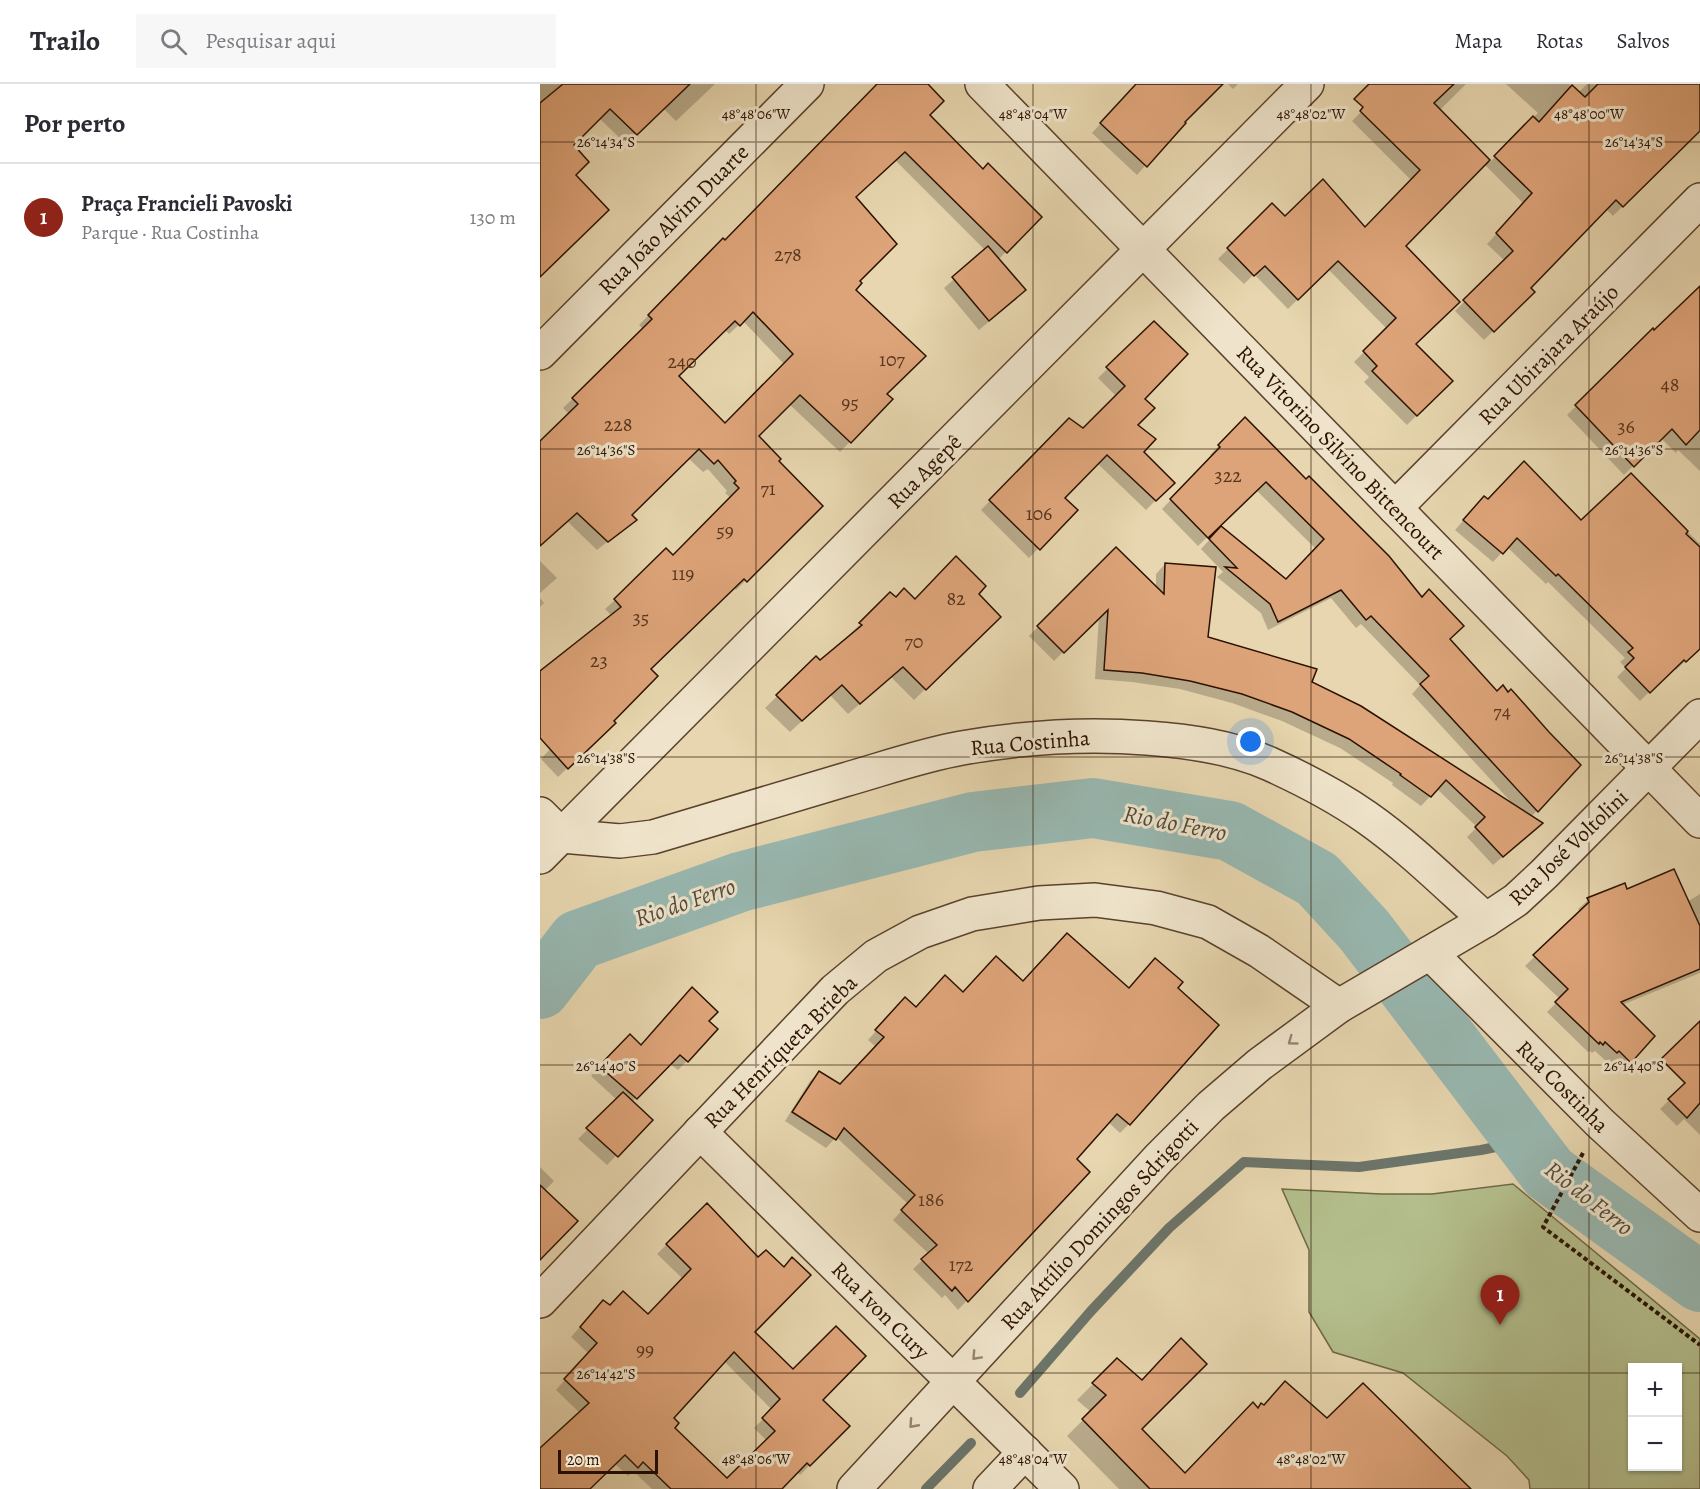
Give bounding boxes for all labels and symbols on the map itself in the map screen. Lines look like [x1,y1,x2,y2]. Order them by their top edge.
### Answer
text: 48°48'06"W [722,104,790,124]
text: 48°48'04"W [999,104,1067,124]
text: 48°48'02"W [1277,104,1345,124]
text: 48°48'00"W [1554,104,1624,124]
text: 26°14'34"S [577,132,635,152]
text: 26°14'34"S [1605,132,1663,152]
street label: Rua João Alvim Duarte [592,138,756,302]
house number: 278 [774,241,802,268]
street label: Rua Ubirajara Araújo [1472,278,1626,432]
street label: Rua Vitorino Silvino Bittencourt [1230,339,1451,567]
house number: 107 [879,346,906,373]
house number: 240 [667,348,697,375]
house number: 48 [1661,371,1679,398]
house number: 95 [841,389,859,416]
house number: 228 [604,411,632,438]
house number: 36 [1617,413,1635,440]
street label: Rua Agepê [881,428,969,516]
text: 26°14'36"S [577,440,635,460]
text: 26°14'36"S [1605,440,1663,460]
house number: 322 [1214,462,1242,489]
house number: 71 [760,475,776,502]
house number: 106 [1026,500,1052,527]
house number: 59 [716,517,734,544]
house number: 119 [672,560,694,587]
house number: 82 [946,585,966,612]
house number: 35 [633,604,649,631]
house number: 70 [904,628,924,655]
house number: 23 [590,647,608,674]
house number: 74 [1493,698,1511,725]
street label: Rua Costinha [969,723,1092,763]
your location [1236,727,1265,756]
text: 26°14'38"S [576,748,636,768]
text: 26°14'38"S [1604,748,1664,768]
street label: Rua José Voltolini [1502,783,1635,913]
water label: Rio do Ferro [1121,797,1229,849]
water label: Rio do Ferro [630,870,740,934]
street label: Rua Henriqueta Brieba [697,968,865,1135]
one-way arrow [1287,1034,1298,1045]
street label: Rua Costinha [1509,1034,1616,1140]
text: 26°14'40"S [576,1056,636,1076]
text: 26°14'40"S [1604,1056,1664,1076]
street label: Rua Attílio Domingos Sdrigotti [994,1113,1206,1337]
water label: Rio do Ferro [1538,1153,1640,1243]
house number: 186 [918,1186,944,1213]
house number: 172 [949,1251,974,1278]
street label: Rua Ivon Cury [825,1255,936,1367]
pin: 1 [1480,1276,1520,1325]
house number: 99 [636,1336,654,1363]
one-way arrow [972,1349,983,1360]
text: 26°14'42"S [576,1364,636,1384]
one-way arrow [910,1417,921,1428]
scale bar [558,1447,658,1474]
text: 48°48'06"W [722,1449,790,1469]
text: 48°48'04"W [999,1449,1067,1469]
text: 48°48'02"W [1277,1449,1345,1469]

